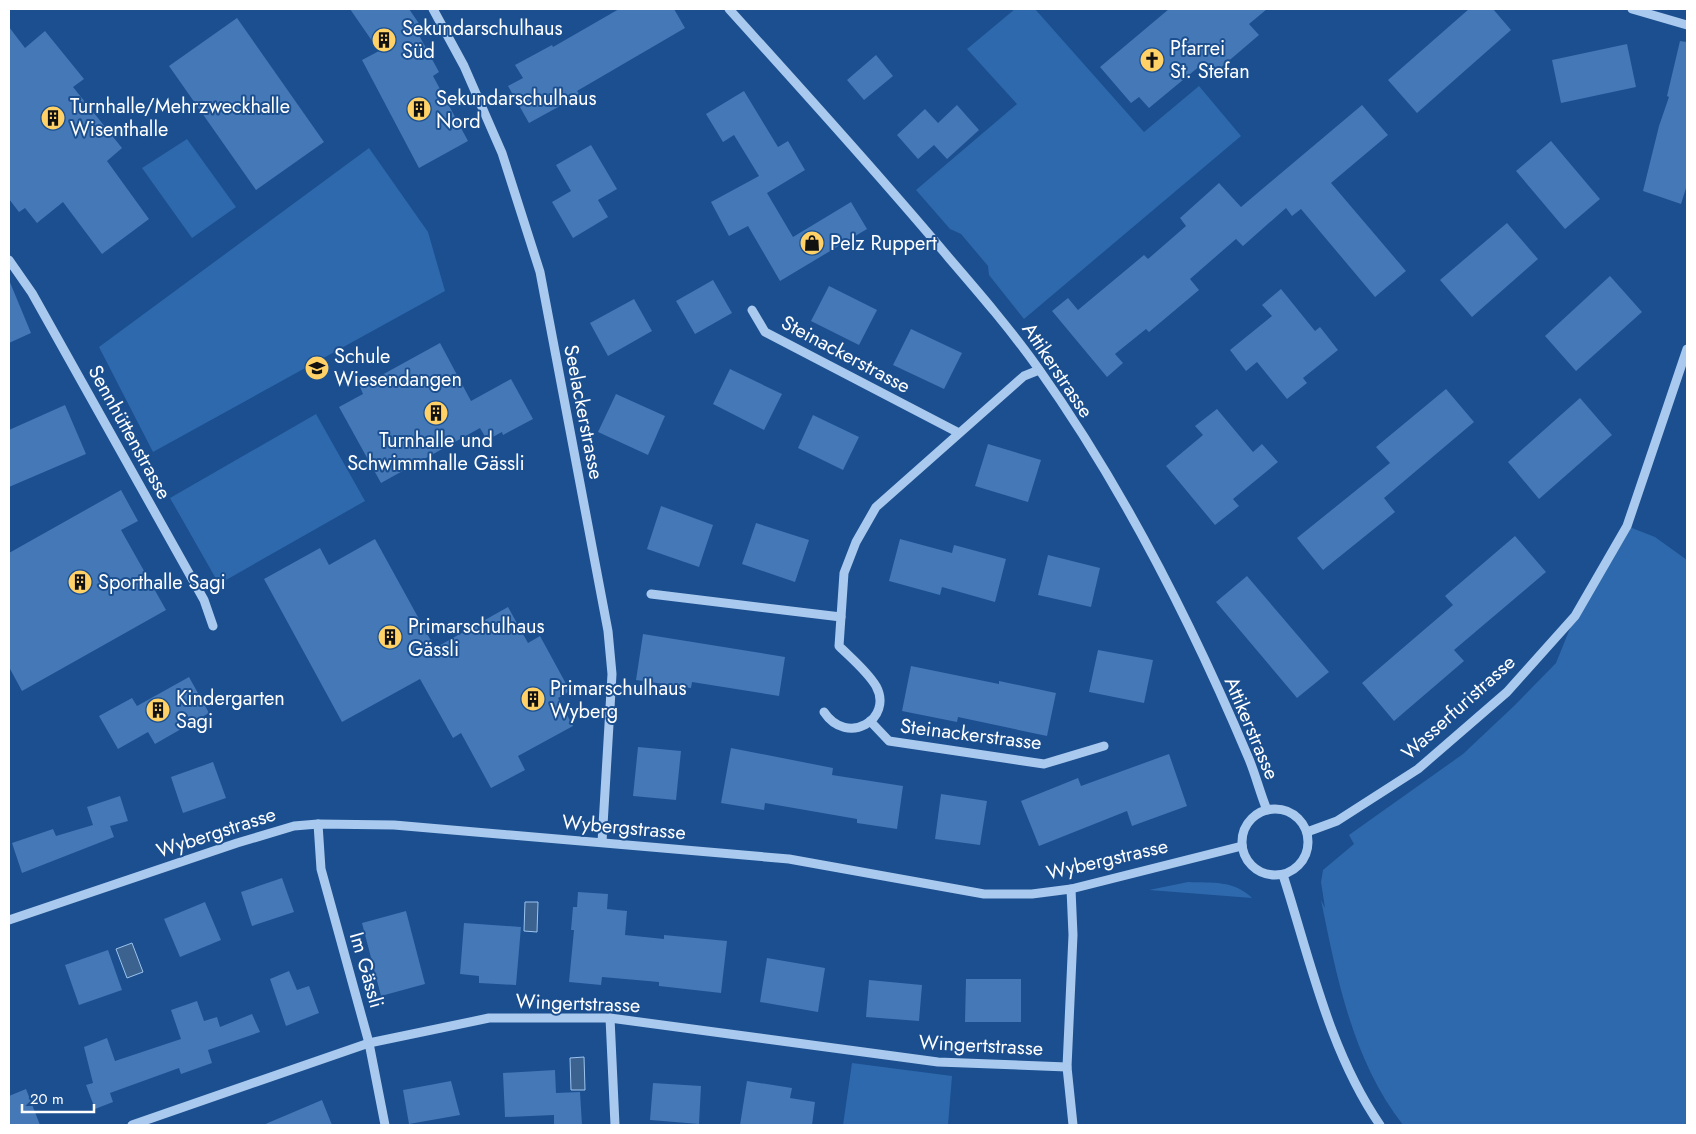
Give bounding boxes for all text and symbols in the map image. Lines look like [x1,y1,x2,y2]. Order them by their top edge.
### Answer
place label: Sekundarschulhaus Süd [402,14,563,66]
building icon: Sekundarschulhaus Süd [371,27,397,53]
place label: Pfarrei St. Stefan [1170,34,1250,86]
church icon: Pfarrei St. Stefan [1139,47,1165,73]
place label: Sekundarschulhaus Nord [436,84,597,136]
place label: Turnhalle/Mehrzweckhalle Wisenthalle [70,92,290,144]
building icon: Sekundarschulhaus Nord [406,96,432,122]
building icon: Turnhalle/Mehrzweckhalle Wisenthalle [40,105,66,131]
place label: Pelz Ruppert [830,229,937,258]
shop icon: Pelz Ruppert [799,230,825,256]
street label: Steinackerstrasse [776,308,915,401]
street label: Attikerstrasse [1015,317,1100,424]
place label: Schule Wiesendangen [334,342,462,394]
street label: Seelackerstrasse [556,342,611,482]
school or university icon: Schule Wiesendangen [304,355,330,381]
street label: Sennhüttenstrasse [81,360,178,505]
building icon: Turnhalle und Schwimmhalle Gässli [423,400,449,426]
place label: Turnhalle und Schwimmhalle Gässli [347,426,525,478]
place label: Sporthalle Sagi [98,568,226,597]
building icon: Sporthalle Sagi [67,569,93,595]
place label: Primarschulhaus Gässli [408,612,545,664]
building icon: Primarschulhaus Gässli [377,624,403,650]
street label: Wasserfuristrasse [1395,648,1522,767]
street label: Attikerstrasse [1217,672,1286,784]
place label: Primarschulhaus Wyberg [550,674,687,726]
place label: Kindergarten Sagi [176,684,285,736]
building icon: Primarschulhaus Wyberg [520,686,546,712]
building icon: Kindergarten Sagi [145,697,171,723]
street label: Steinackerstrasse [899,711,1043,758]
street label: Wybergstrasse [153,800,280,865]
street label: Wybergstrasse [561,808,687,847]
street label: Wybergstrasse [1043,831,1171,888]
street label: Im Gässli [342,929,391,1011]
street label: Wingertstrasse [515,987,641,1020]
street label: Wingertstrasse [918,1028,1044,1063]
scale bar [22,1082,95,1114]
text: 20 m [30,1088,64,1110]

